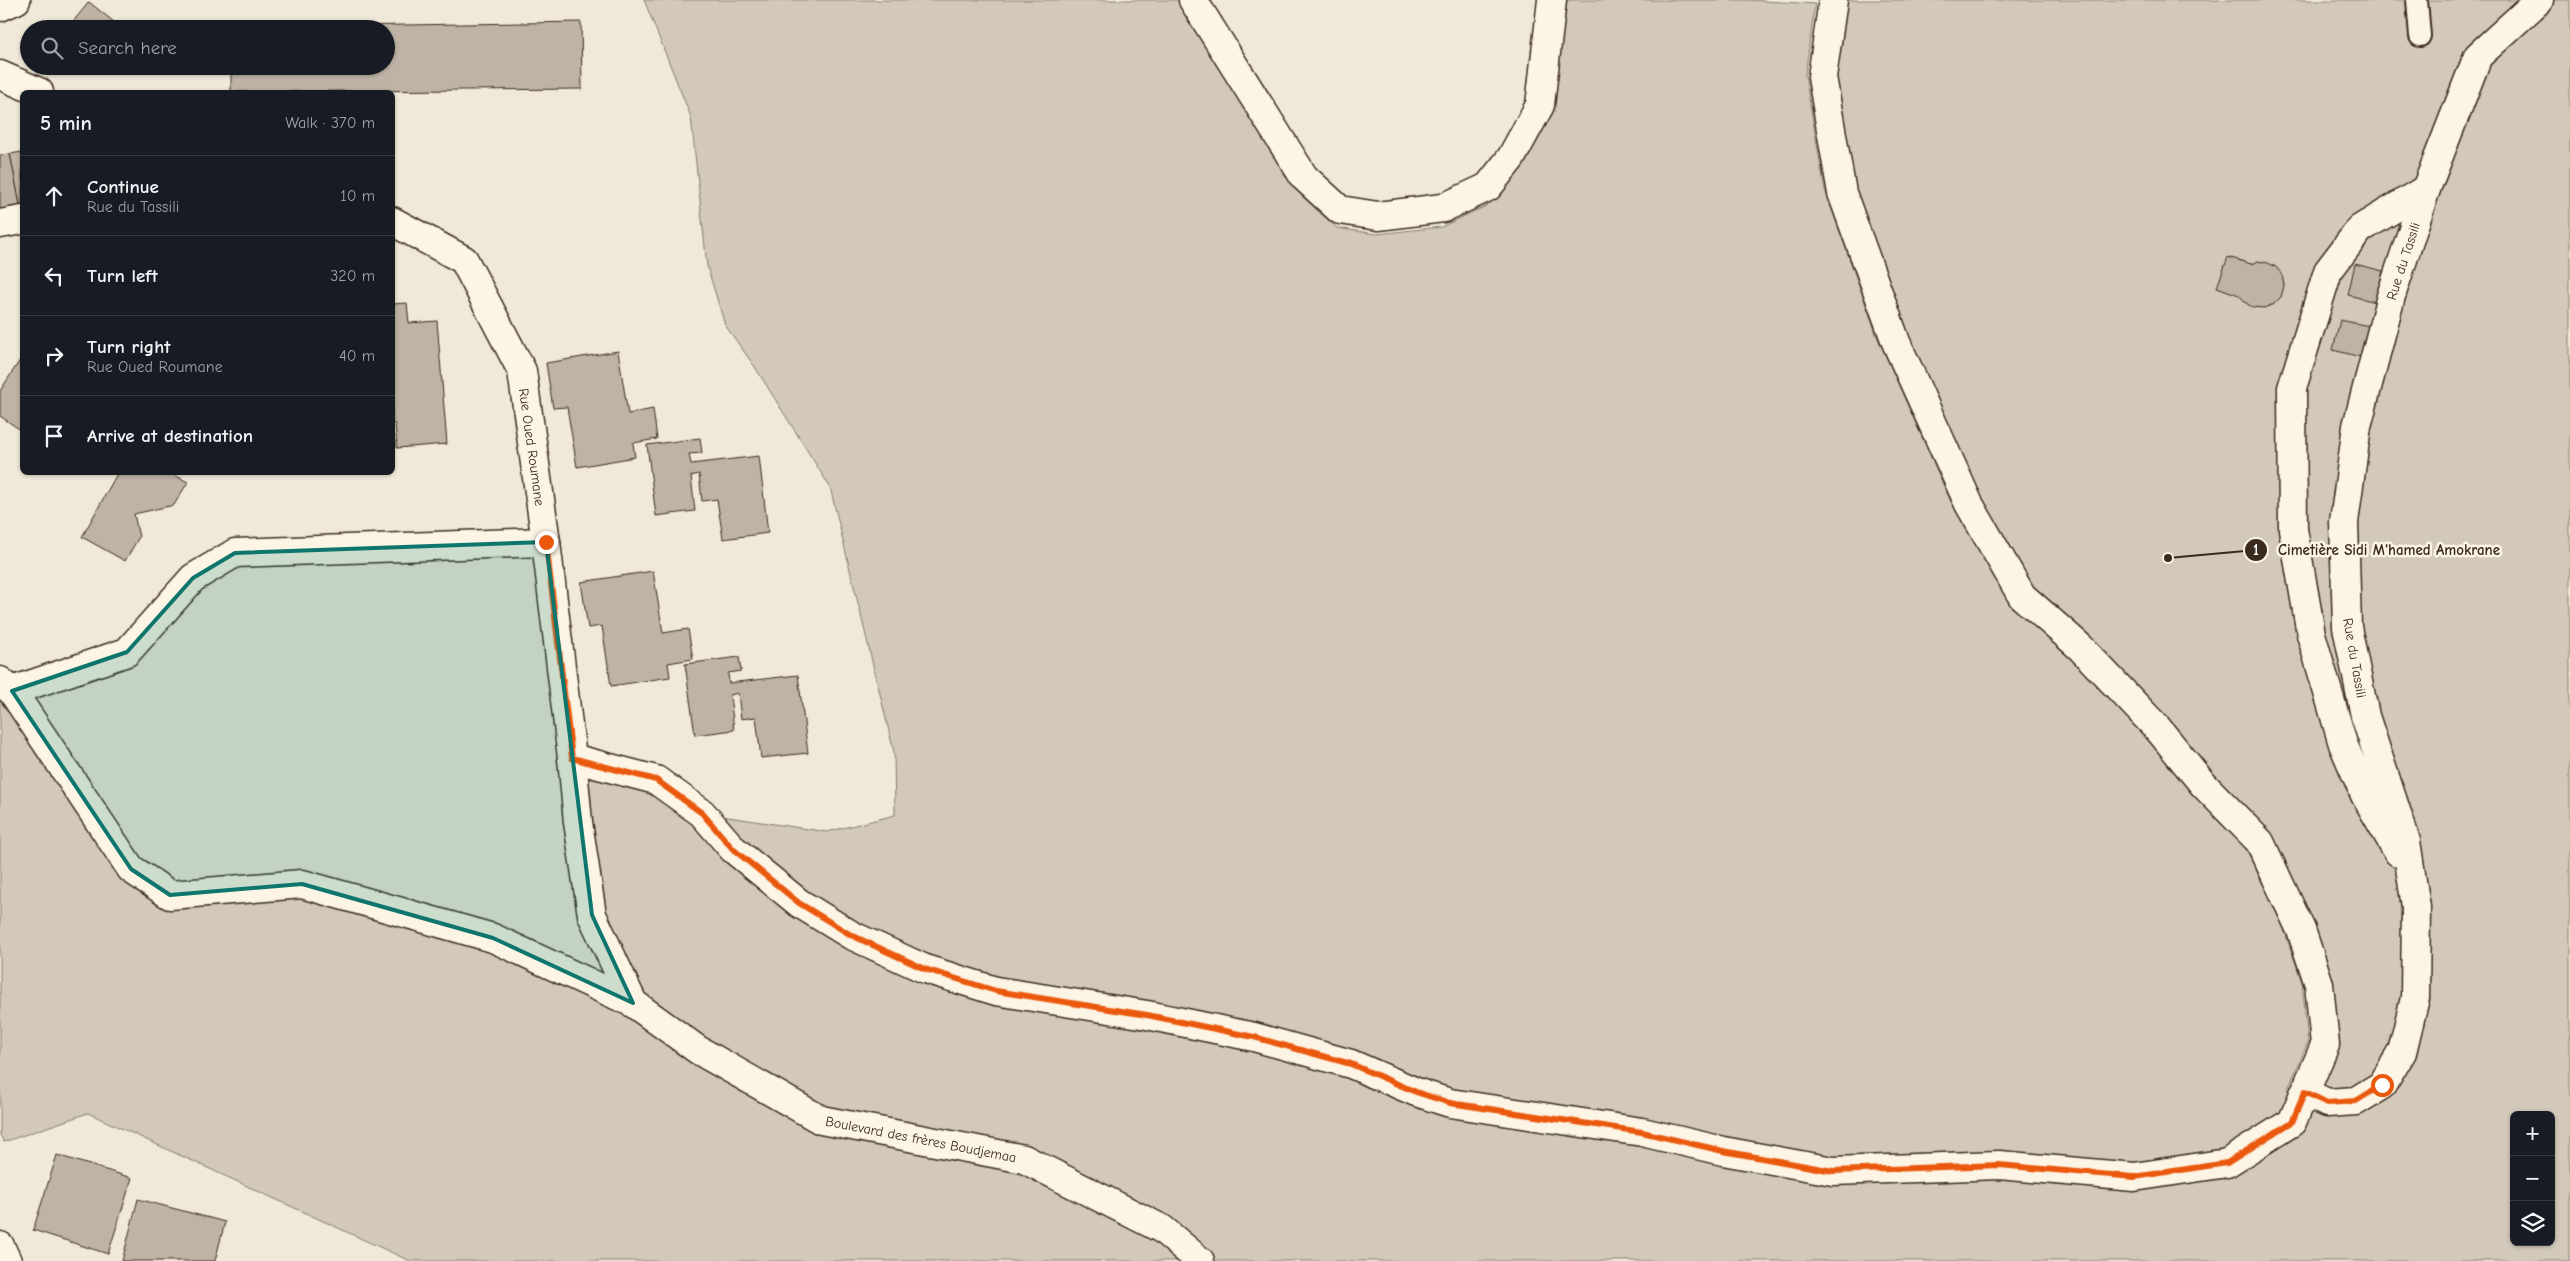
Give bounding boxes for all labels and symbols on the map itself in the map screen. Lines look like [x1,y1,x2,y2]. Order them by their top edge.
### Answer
street label: Rue du Tassili [2383,220,2424,302]
street label: Rue Oued Roumane [515,387,548,507]
route end [535,531,558,554]
callout: Cimetière Sidi M'hamed Amokrane [2243,535,2510,565]
text: 1 [2253,541,2259,559]
text: Cimetière Sidi M'hamed Amokrane [2278,541,2500,559]
street label: Rue du Tassili [2339,617,2370,699]
route start [2371,1074,2394,1097]
street label: Boulevard des frères Boudjemaa [824,1113,1018,1166]

